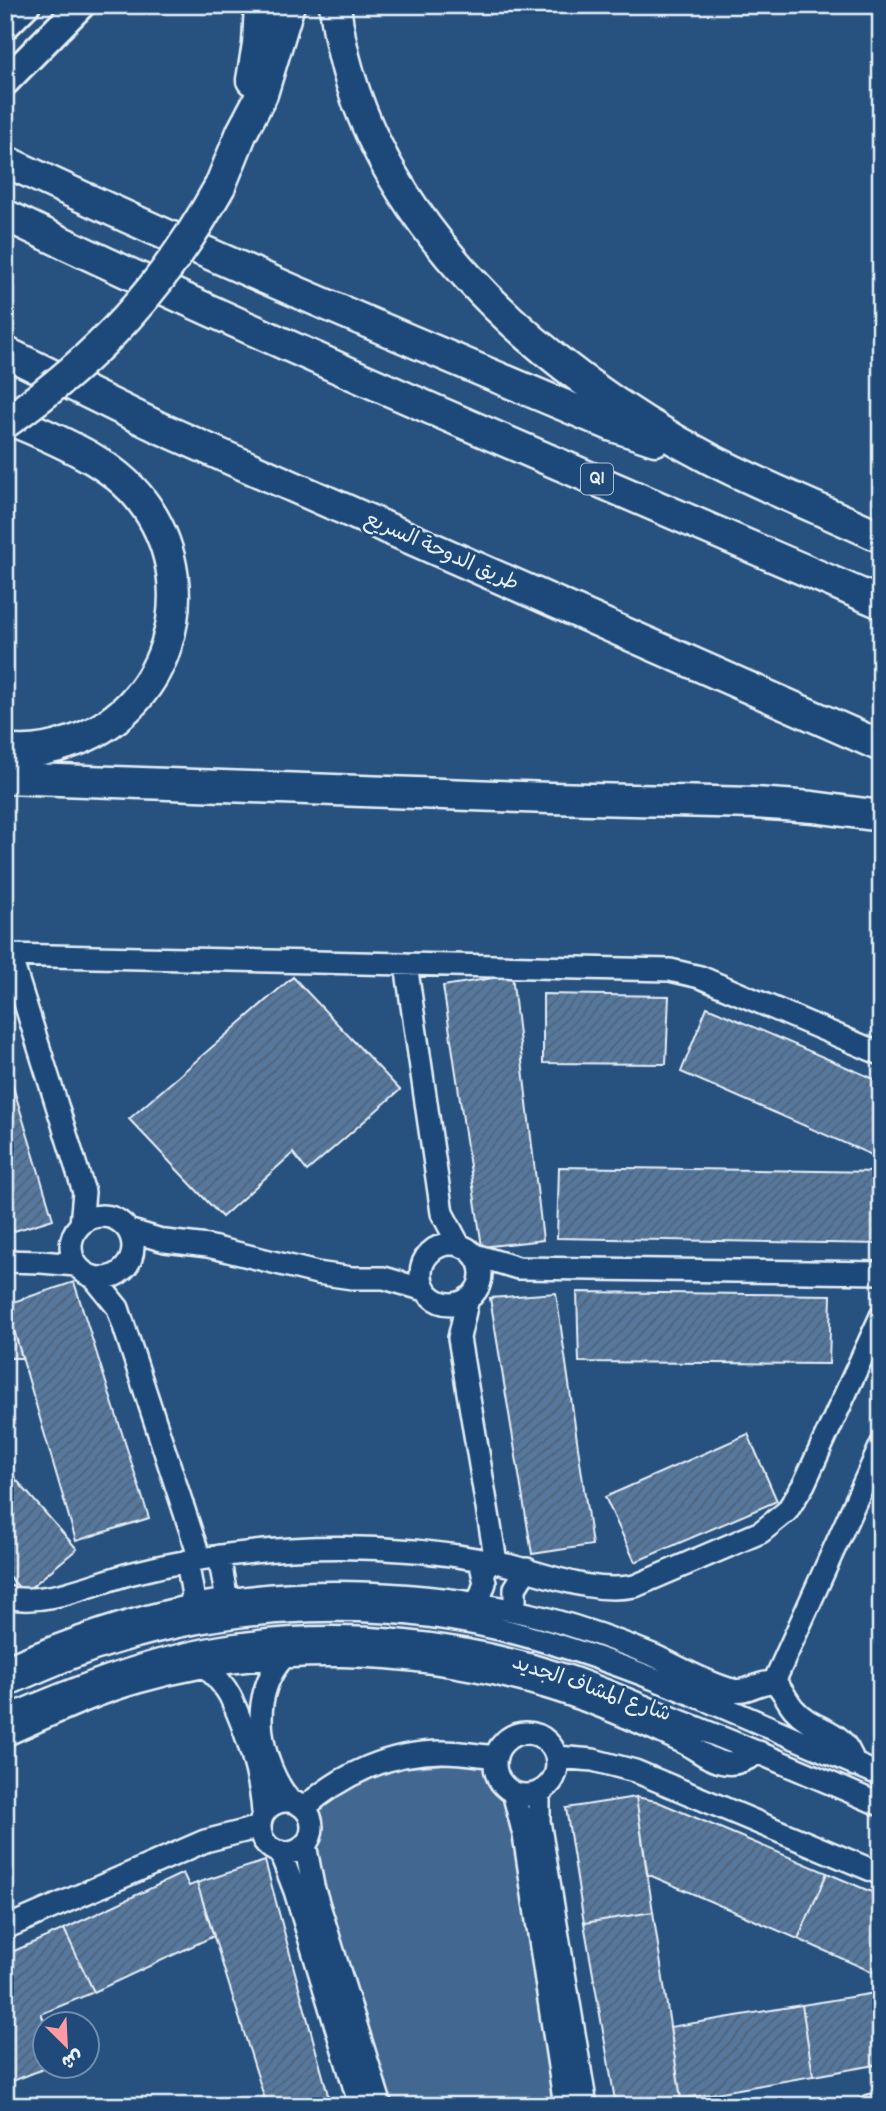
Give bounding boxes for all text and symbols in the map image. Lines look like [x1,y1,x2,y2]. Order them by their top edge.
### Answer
road number: Q1 [581,464,613,494]
street label: طريق الدوحة السريع [359,506,523,600]
street label: شارع المشاف الجديد [507,1649,675,1731]
north arrow [32,2010,102,2080]
text: ش [56,2041,87,2074]

